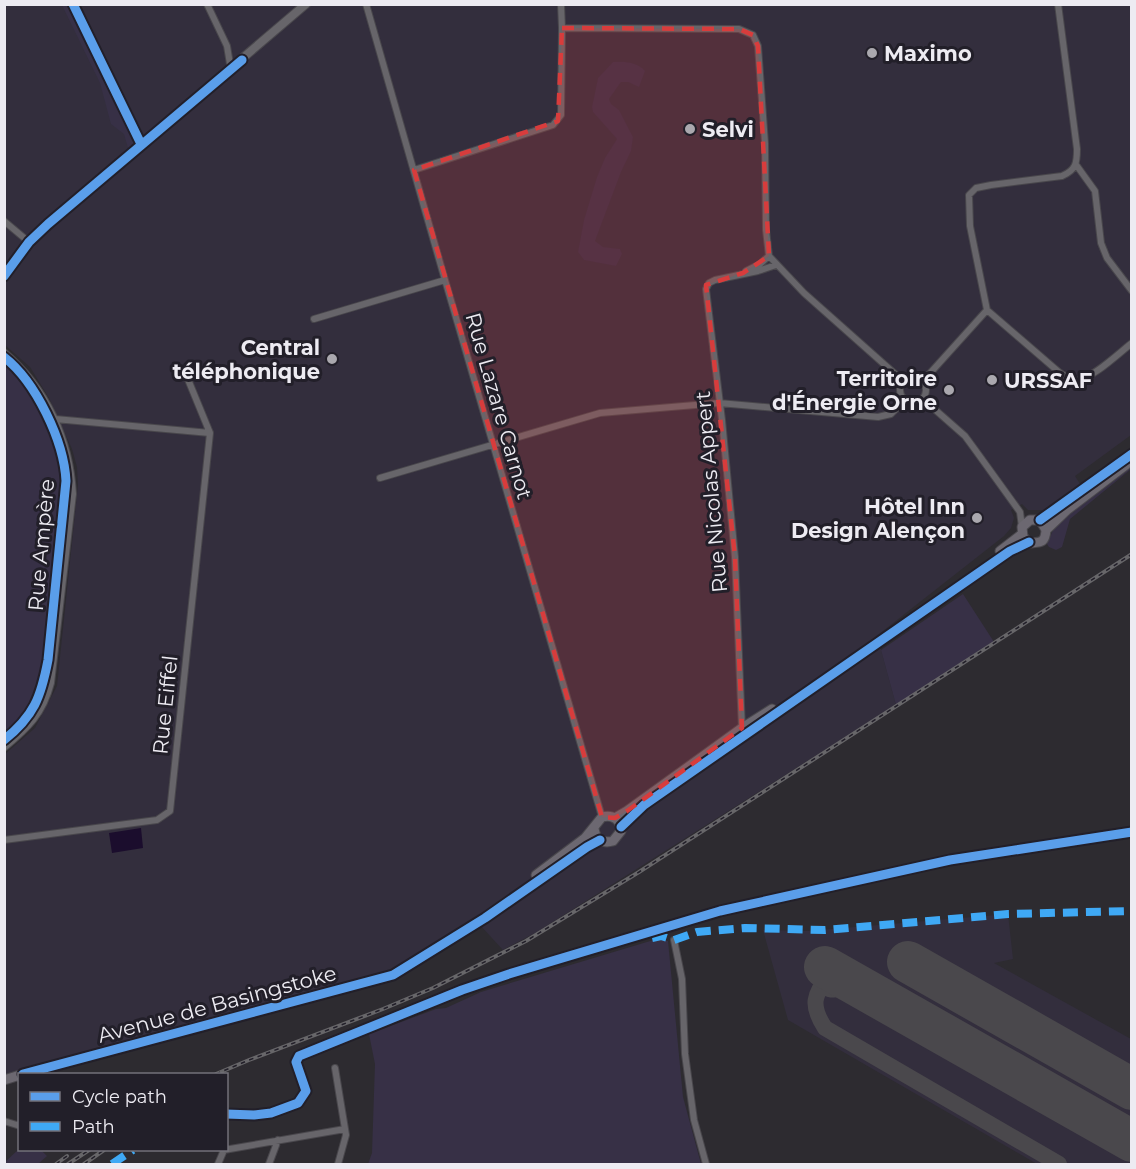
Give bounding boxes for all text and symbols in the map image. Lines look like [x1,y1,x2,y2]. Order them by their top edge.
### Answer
place label: Maximo [884,41,972,66]
marker: Maximo [865,46,879,60]
place label: Selvi [702,117,754,142]
marker: Selvi [683,122,697,136]
street label: Rue Lazare Carnot [460,310,538,502]
place label: Central téléphonique [173,335,320,384]
marker: Central téléphonique [325,352,339,366]
place label: Territoire d'Énergie Orne [772,366,937,415]
place label: URSSAF [1004,368,1092,393]
marker: URSSAF [985,373,999,387]
marker: Territoire d'Énergie Orne [942,383,956,397]
street label: Rue Nicolas Appert [690,390,732,594]
street label: Rue Ampère [23,478,59,612]
place label: Hôtel Inn Design Alençon [791,494,965,543]
marker: Hôtel Inn Design Alençon [970,511,984,525]
street label: Rue Eiffel [147,654,183,756]
street label: Avenue de Basingstoke [95,960,339,1048]
legend [18,1073,228,1151]
text: Cycle path [72,1086,167,1108]
text: Path [72,1116,115,1138]

